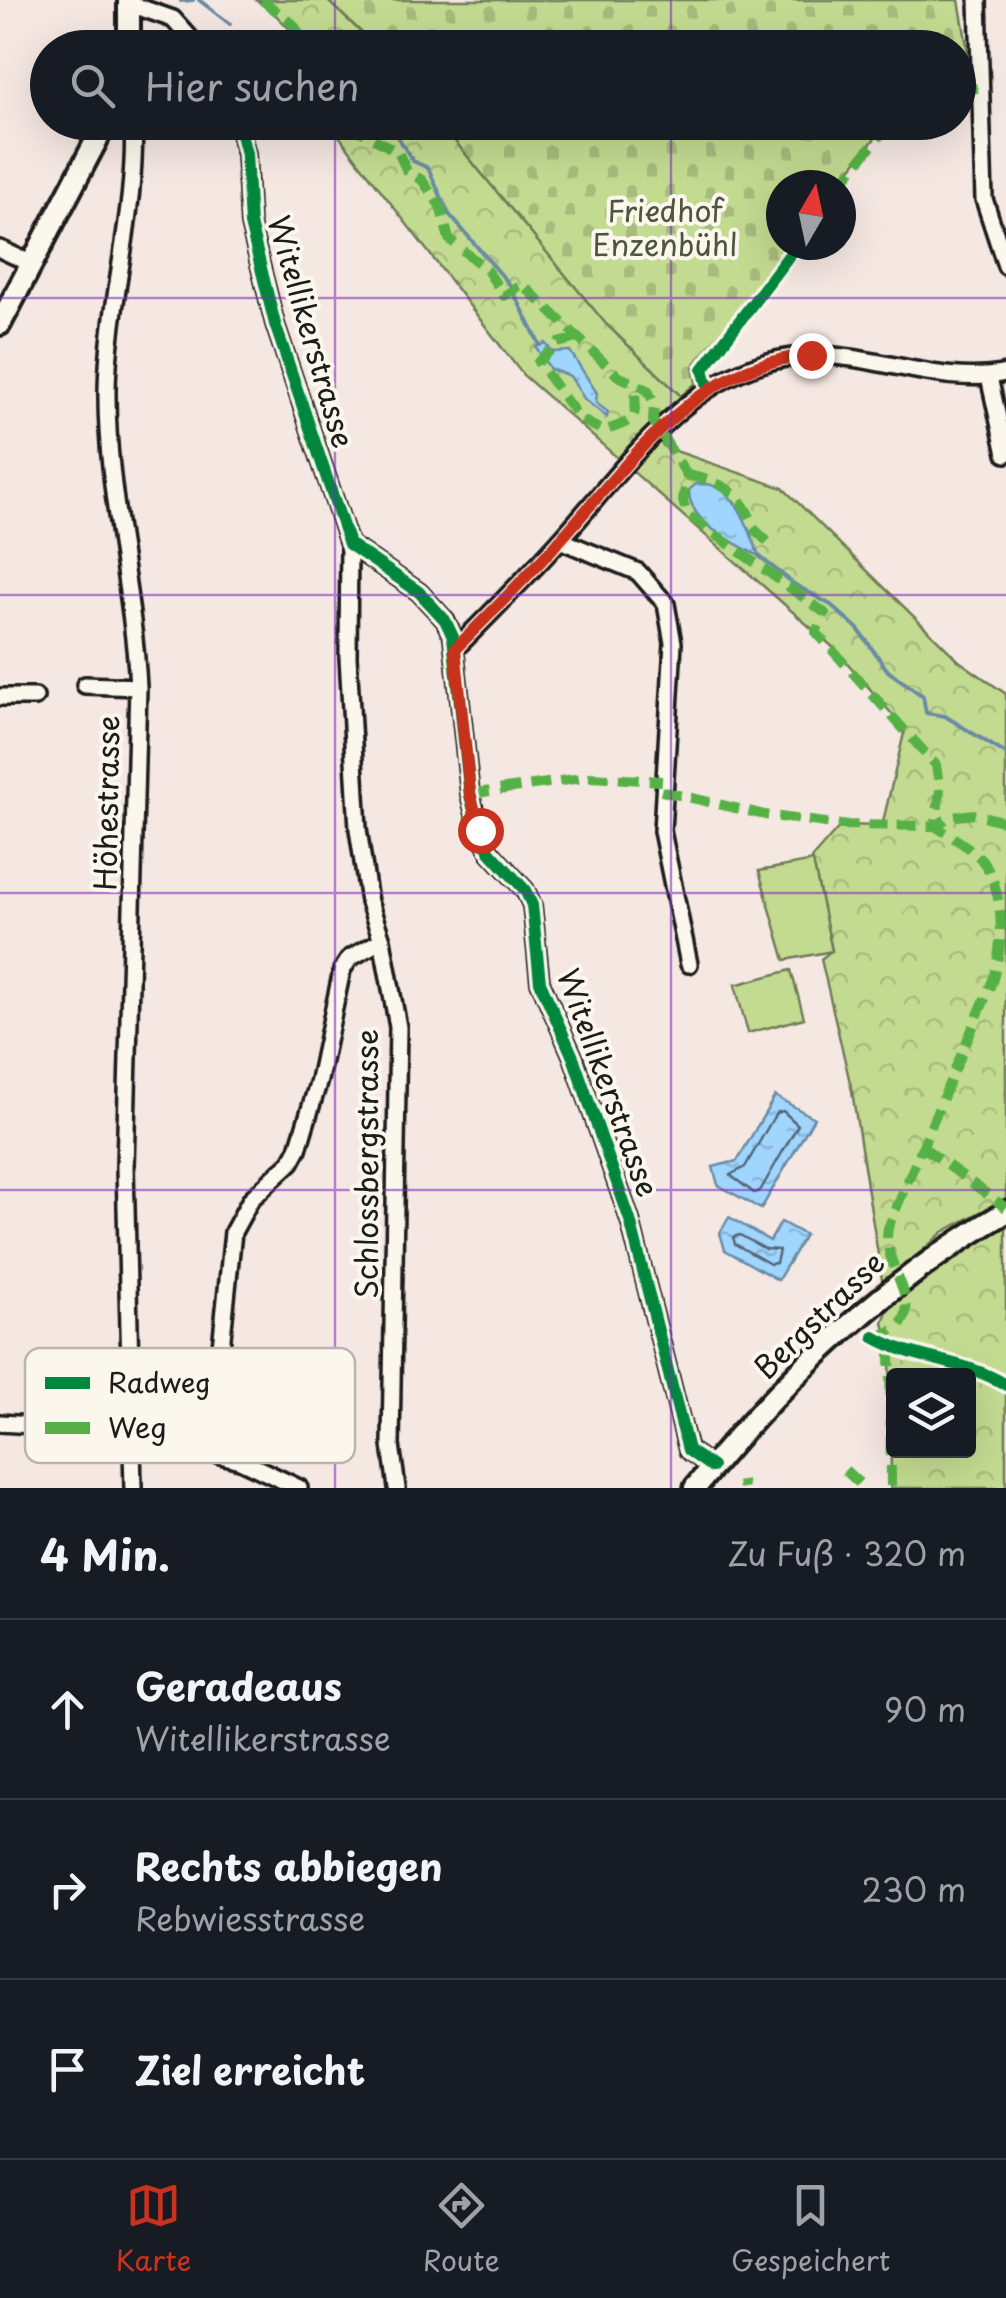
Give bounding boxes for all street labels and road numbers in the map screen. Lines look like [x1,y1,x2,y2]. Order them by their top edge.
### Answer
street label: Witellikerstrasse [258,210,367,453]
street label: Höhestrasse [81,715,130,891]
street label: Witellikerstrasse [547,962,672,1203]
street label: Schlossbergstrasse [343,1029,388,1299]
street label: Bergstrasse [743,1240,894,1388]

